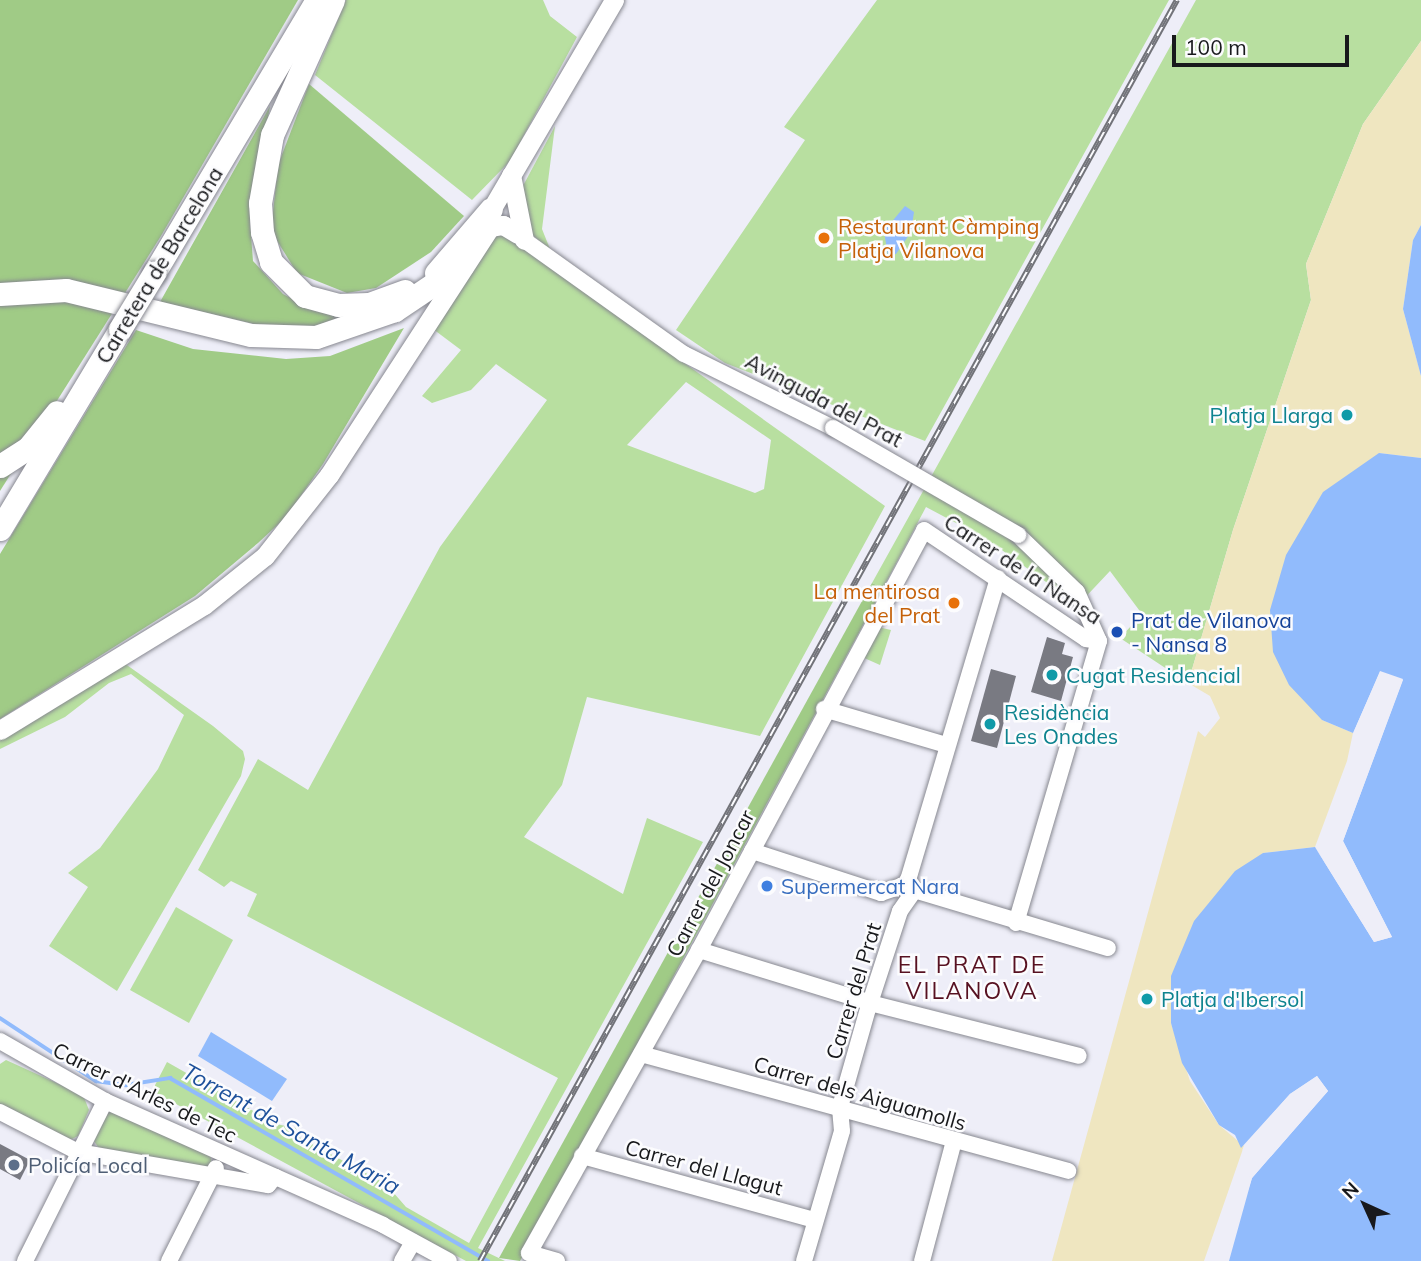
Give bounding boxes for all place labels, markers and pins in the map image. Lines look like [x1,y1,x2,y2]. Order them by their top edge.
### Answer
place label: Restaurant Càmping Platja Vilanova [838,213,1039,263]
marker: Restaurant Càmping Platja Vilanova [816,230,832,246]
place label: Platja Llarga [1210,402,1333,428]
marker: Platja Llarga [1339,407,1355,423]
place label: La mentirosa del Prat [813,578,940,628]
marker: La mentirosa del Prat [946,595,962,611]
place label: Prat de Vilanova - Nansa 8 [1131,607,1292,657]
marker: Prat de Vilanova - Nansa 8 [1109,624,1125,640]
place label: Cugat Residencial [1066,662,1241,688]
marker: Cugat Residencial [1044,667,1060,683]
place label: Residència Les Onades [1004,699,1118,749]
marker: Residència Les Onades [982,716,998,732]
place label: Supermercat Nara [781,873,959,899]
marker: Supermercat Nara [759,878,775,894]
place label: Platja d'Ibersol [1161,986,1304,1012]
marker: Platja d'Ibersol [1139,991,1155,1007]
place label: Policía Local [28,1152,148,1178]
marker: Policía Local [6,1157,22,1173]

